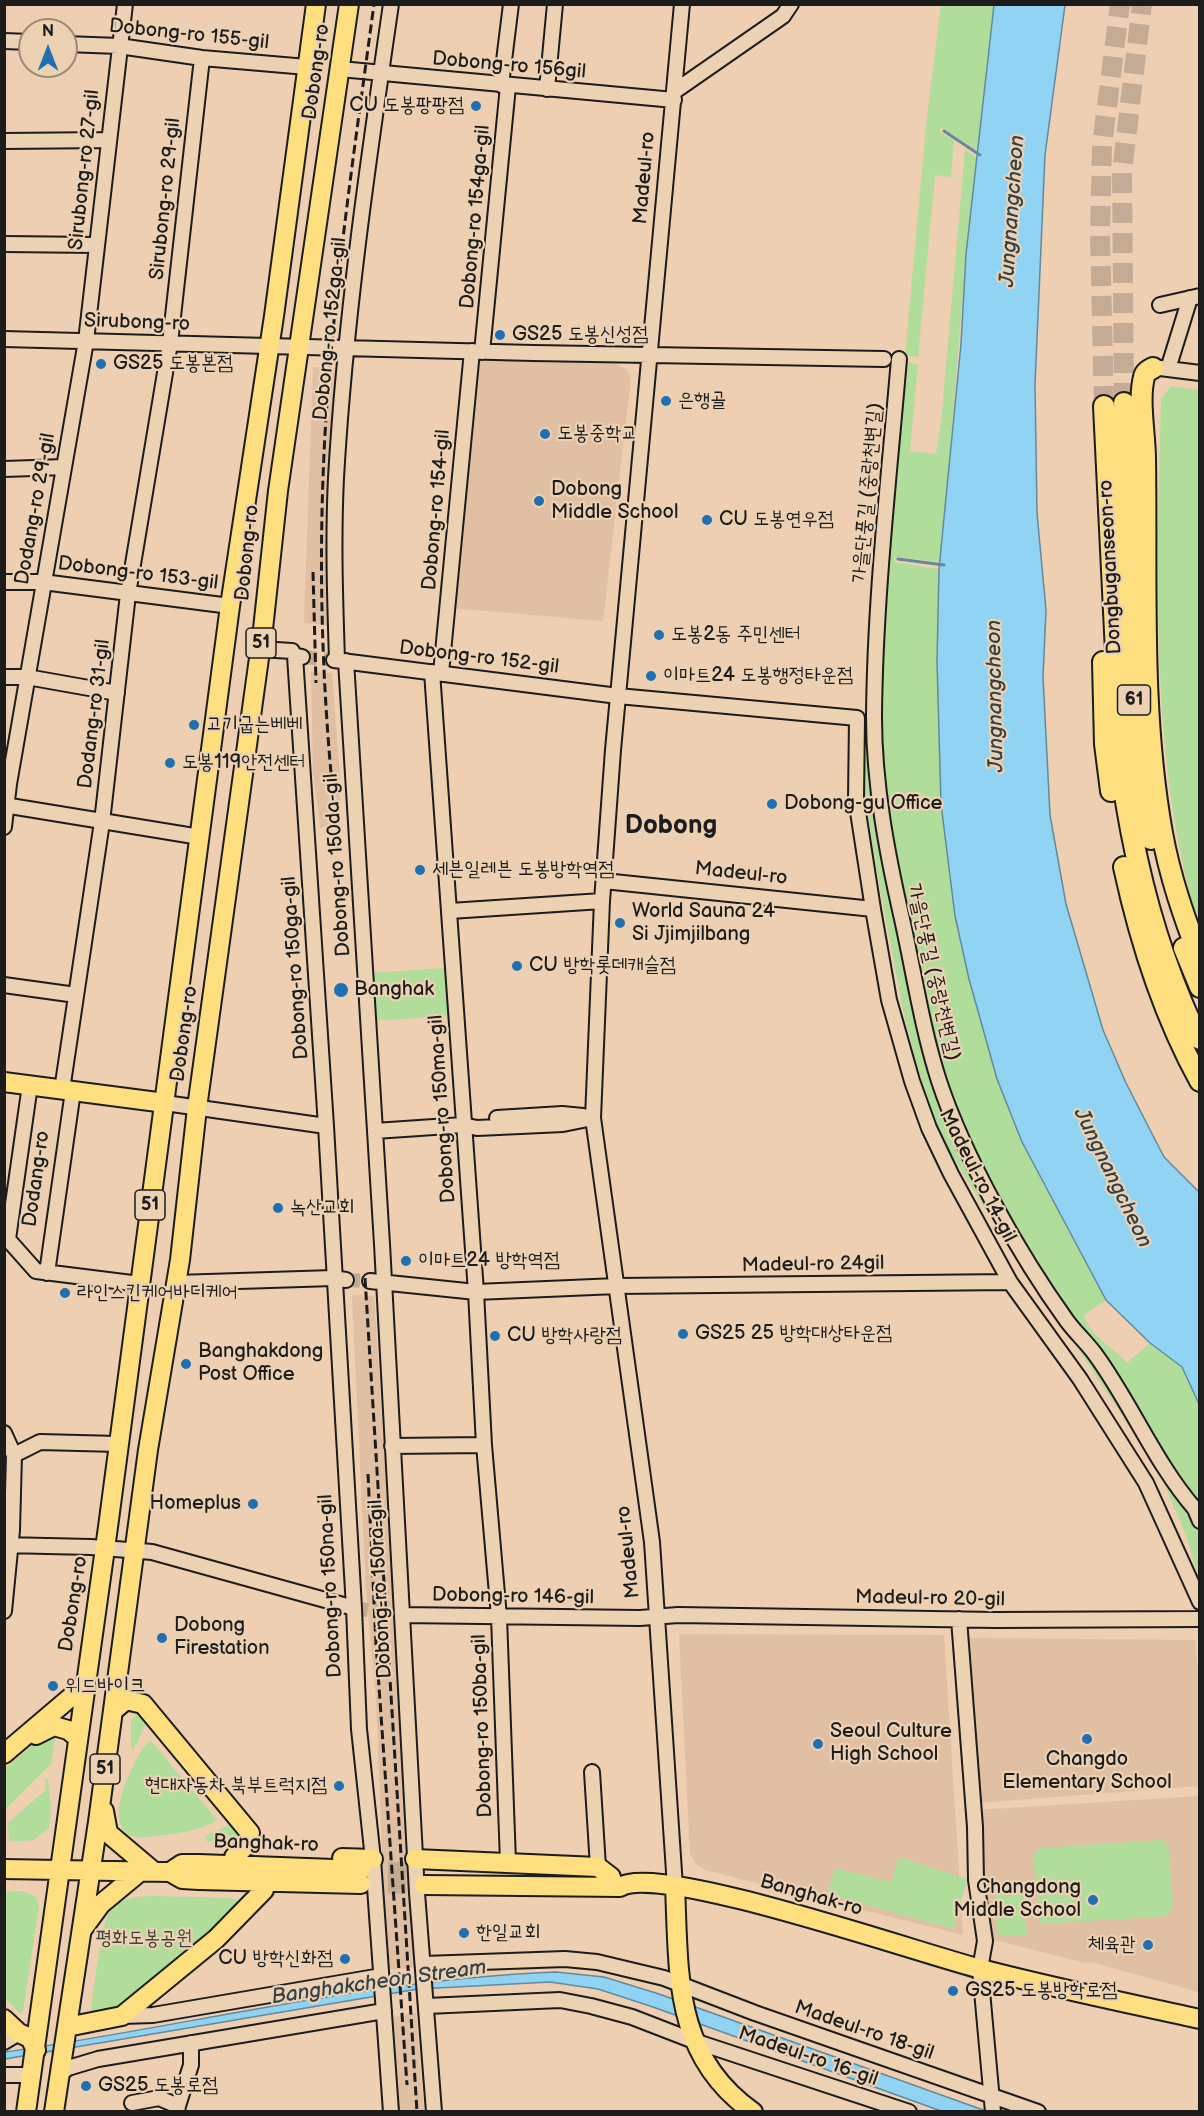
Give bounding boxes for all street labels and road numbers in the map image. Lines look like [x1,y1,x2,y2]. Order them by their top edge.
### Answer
street label: Dobong-ro 155-gil [108,15,270,55]
street label: Dobong-ro [298,23,336,121]
street label: Dobong-ro 156gil [431,47,587,85]
street label: Sirubong-ro 27-gil [65,89,105,251]
street label: Sirubong-ro 29-gil [146,117,186,281]
street label: Dobong-ro 154ga-gil [456,124,496,310]
street label: Madeul-ro [629,131,661,225]
street label: Dobong-ro 152ga-gil [309,236,353,422]
street label: Sirubong-ro [84,309,190,337]
street label: 가을단풍길 (중랑천변길) [848,402,888,584]
street label: Dobong-ro 154-gil [418,429,456,591]
street label: Dodang-ro 29-gil [11,431,61,587]
street label: Dongbuganseon-ro [1094,479,1128,655]
street label: Dobong-ro [231,504,265,602]
street label: Dobong-ro 153-gil [56,552,220,596]
road number: 51 [246,628,276,658]
street label: Dobong-ro 152-gil [398,636,560,680]
street label: Dodang-ro 31-gil [74,638,116,790]
road number: 61 [1118,685,1150,715]
street label: Dobong-ro 150da-gil [320,773,356,957]
street label: Madeul-ro [694,857,788,891]
street label: Dobong-ro 150ga-gil [278,875,314,1061]
street label: 가을단풍길 (중랑천변길) [901,881,965,1063]
street label: Dobong-ro [166,985,204,1083]
street label: Dobong-ro 150ma-gil [424,1014,462,1204]
street label: Madeul-ro 14-gil [933,1105,1021,1247]
street label: Dodang-ro [18,1129,56,1229]
road number: 51 [135,1190,165,1220]
street label: Madeul-ro 24gil [741,1252,885,1278]
street label: Dobong-ro 150na-gil [314,1494,348,1678]
street label: Dobong-ro 150ra-gil [364,1499,398,1679]
street label: Madeul-ro [612,1505,646,1599]
street label: Dobong-ro [55,1554,93,1654]
street label: Dobong-ro 146-gil [432,1584,594,1610]
street label: Madeul-ro 20-gil [855,1586,1005,1612]
street label: Dobong-ro 150ba-gil [468,1634,498,1818]
road number: 51 [90,1754,120,1784]
street label: Banghak-ro [213,1830,319,1858]
street label: Banghak-ro [757,1870,865,1922]
street label: Madeul-ro 18-gil [791,1996,937,2066]
street label: Madeul-ro 16-gil [735,2022,881,2092]

